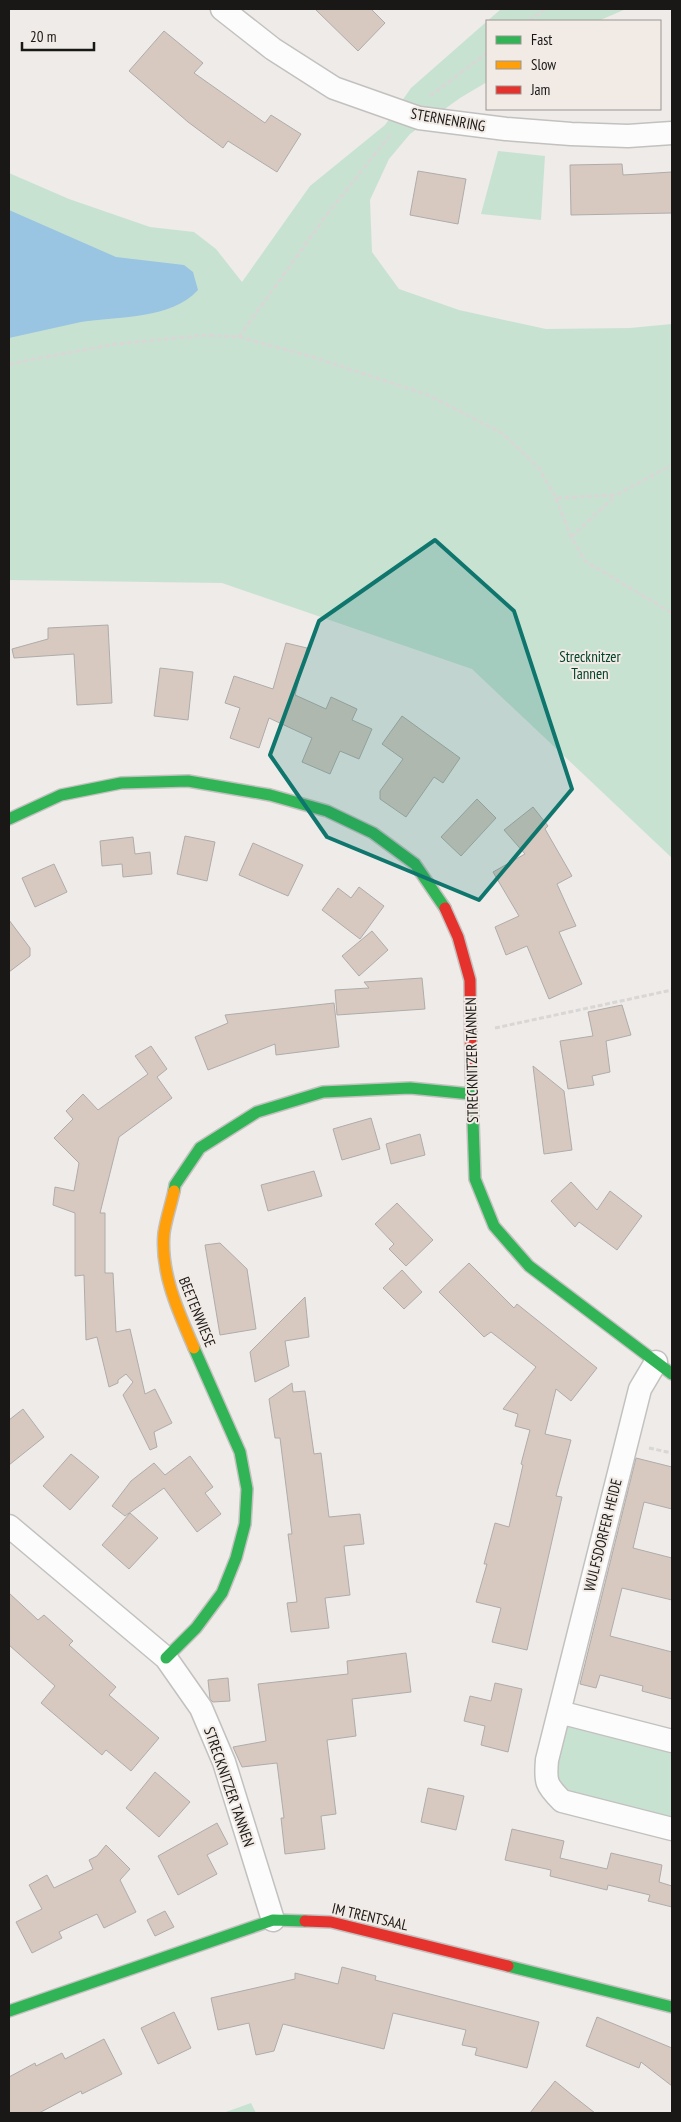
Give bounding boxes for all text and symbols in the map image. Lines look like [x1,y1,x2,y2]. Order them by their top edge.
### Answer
scale bar [22,20,95,52]
legend [486,20,661,110]
text: 20 m [30,27,56,46]
text: Fast [531,30,552,49]
text: Slow [531,55,556,74]
text: Jam [530,80,550,99]
street label: STERNENRING [409,104,487,135]
park label: Strecknitzer Tannen [559,647,622,683]
street label: STRECKNITZER TANNEN [461,997,482,1123]
street label: BEETENWIESE [175,1274,220,1350]
street label: WULFSDORFER HEIDE [579,1477,626,1593]
street label: STRECKNITZER TANNEN [200,1724,259,1849]
street label: IM TRENTSAAL [330,1899,411,1935]

